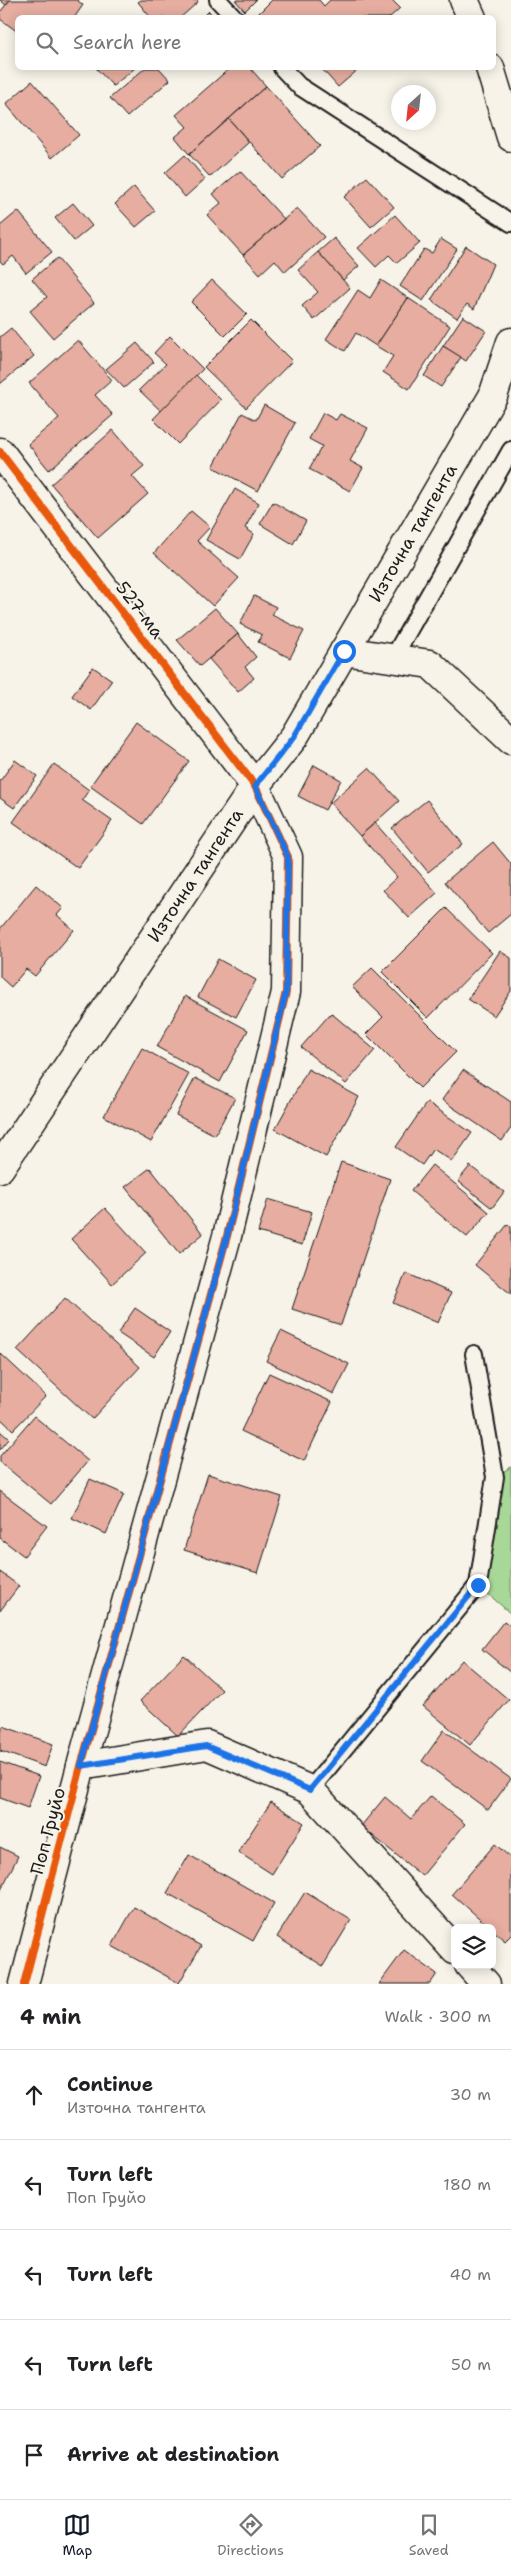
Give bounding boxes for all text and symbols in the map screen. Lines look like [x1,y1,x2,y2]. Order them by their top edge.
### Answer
search box [15,15,496,70]
icon: search [33,29,61,57]
text: Search here [73,30,182,55]
north arrow [391,85,436,130]
street label: Източна тангента [363,460,463,607]
street label: 527-ма [111,576,169,644]
route start [333,640,356,663]
street label: Източна тангента [142,804,249,947]
route end [467,1574,490,1597]
street label: Поп Груйо [25,1785,71,1877]
map controls [451,1924,496,1969]
button: layers [451,1924,496,1969]
text: 4 min [20,2003,81,2031]
text: Walk · 300 m [384,2006,491,2027]
text: Continue [67,2072,153,2097]
icon: ahead [20,2081,48,2109]
text: 30 m [450,2084,491,2105]
text: Източна тангента [67,2097,206,2118]
text: Turn left [67,2162,153,2187]
icon: left [20,2171,48,2199]
text: 180 m [443,2174,491,2195]
text: Поп Груйо [67,2187,146,2208]
icon: left [20,2261,48,2289]
text: Turn left [67,2262,153,2287]
text: 40 m [449,2264,491,2285]
icon: left [20,2351,48,2379]
text: Turn left [67,2352,153,2377]
text: 50 m [451,2354,491,2375]
icon: arrive [20,2441,48,2469]
text: Arrive at destination [67,2442,279,2467]
tab: Map [62,2511,92,2559]
tab: Directions [217,2511,284,2559]
tab: Saved [409,2511,449,2559]

